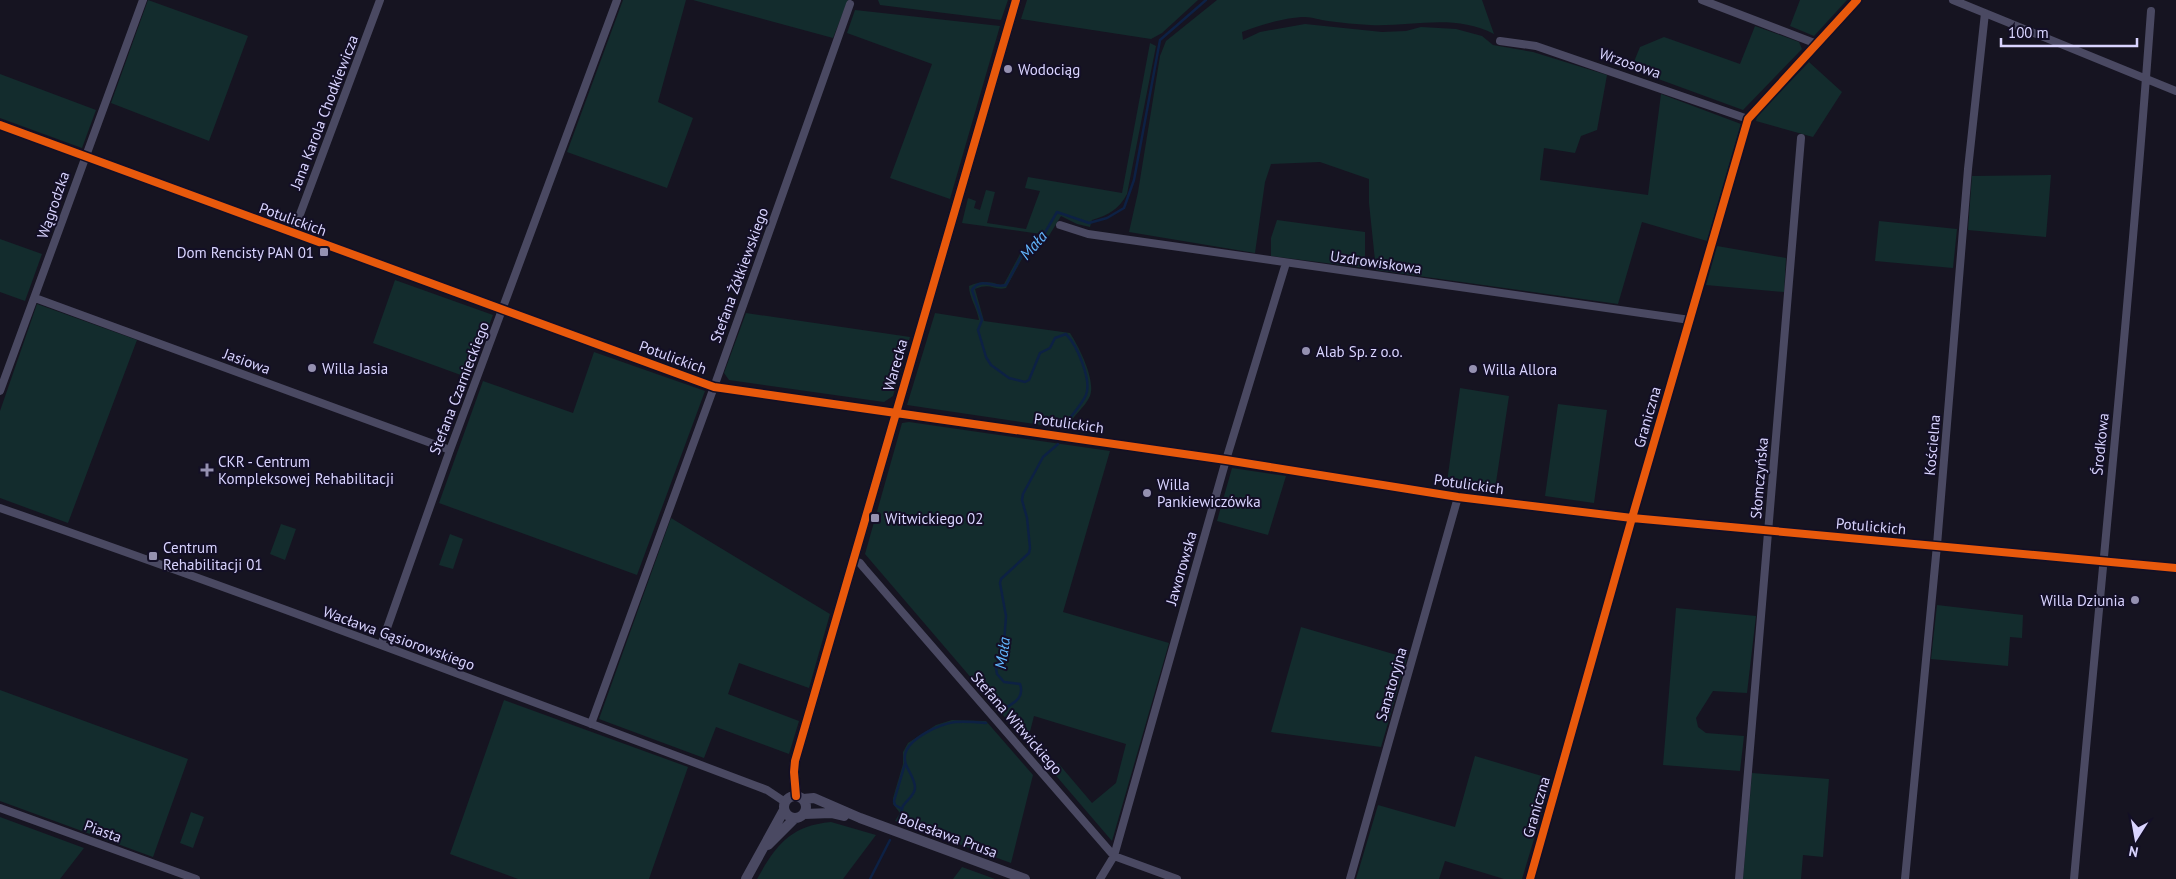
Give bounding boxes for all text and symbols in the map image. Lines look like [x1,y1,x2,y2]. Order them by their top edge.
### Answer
scale bar [2001,15,2137,47]
text: 100 m [2008,23,2049,42]
street label: Jana Karola Chodkiewicza [285,32,362,193]
street label: Wrzosowa [1597,44,1663,82]
place label: Wodociąg [1018,60,1080,79]
marker: Wodociąg [1002,63,1014,75]
street label: Wągrodzka [33,169,73,241]
street label: Potulickich [257,198,329,240]
street label: Stefana Żółkiewskiego [706,205,772,345]
water label: Mała [1015,226,1051,264]
place label: Dom Rencisty PAN 01 [177,243,314,262]
marker: Dom Rencisty PAN 01 [318,246,330,258]
street label: Uzdrowiskowa [1329,246,1423,278]
street label: Stefana Czarnieckiego [425,319,493,457]
street label: Potulickich [637,336,709,378]
street label: Warecka [879,337,911,393]
place label: Alab Sp. z o.o. [1316,342,1403,361]
street label: Jasiowa [220,343,273,378]
marker: Alab Sp. z o.o. [1300,345,1312,357]
place label: Willa Jasia [322,359,388,378]
place label: Willa Allora [1483,360,1557,379]
marker: Willa Jasia [306,362,318,374]
marker: Willa Allora [1467,363,1479,375]
street label: Graniczna [1629,384,1665,450]
street label: Potulickich [1033,409,1105,437]
street label: Środkowa [2087,412,2113,476]
street label: Kościelna [1920,414,1944,476]
street label: Słomczyńska [1746,436,1772,520]
place label: CKR - Centrum Kompleksowej Rehabilitacji [218,452,394,488]
marker: CKR - Centrum Kompleksowej Rehabilitacji [200,463,214,477]
street label: Potulickich [1433,470,1505,498]
place label: Willa Pankiewiczówka [1157,475,1261,511]
marker: Willa Pankiewiczówka [1141,487,1153,499]
place label: Witwickiego 02 [885,509,983,528]
marker: Witwickiego 02 [869,512,881,524]
street label: Potulickich [1835,513,1907,539]
street label: Jaworowska [1161,529,1201,608]
place label: Centrum Rehabilitacji 01 [163,538,263,574]
marker: Centrum Rehabilitacji 01 [147,550,159,562]
place label: Willa Dziunia [2040,591,2125,610]
marker: Willa Dziunia [2129,594,2141,606]
street label: Wacława Gąsiorowskiego [320,602,478,674]
water label: Mała [990,636,1014,670]
street label: Sanatoryjna [1371,645,1411,723]
street label: Stefana Witwickiego [967,668,1067,778]
street label: Graniczna [1518,774,1554,840]
street label: Bolesława Prusa [896,808,1000,862]
north arrow [2111,814,2161,864]
street label: Piasta [82,815,124,847]
text: N [2127,842,2140,861]

